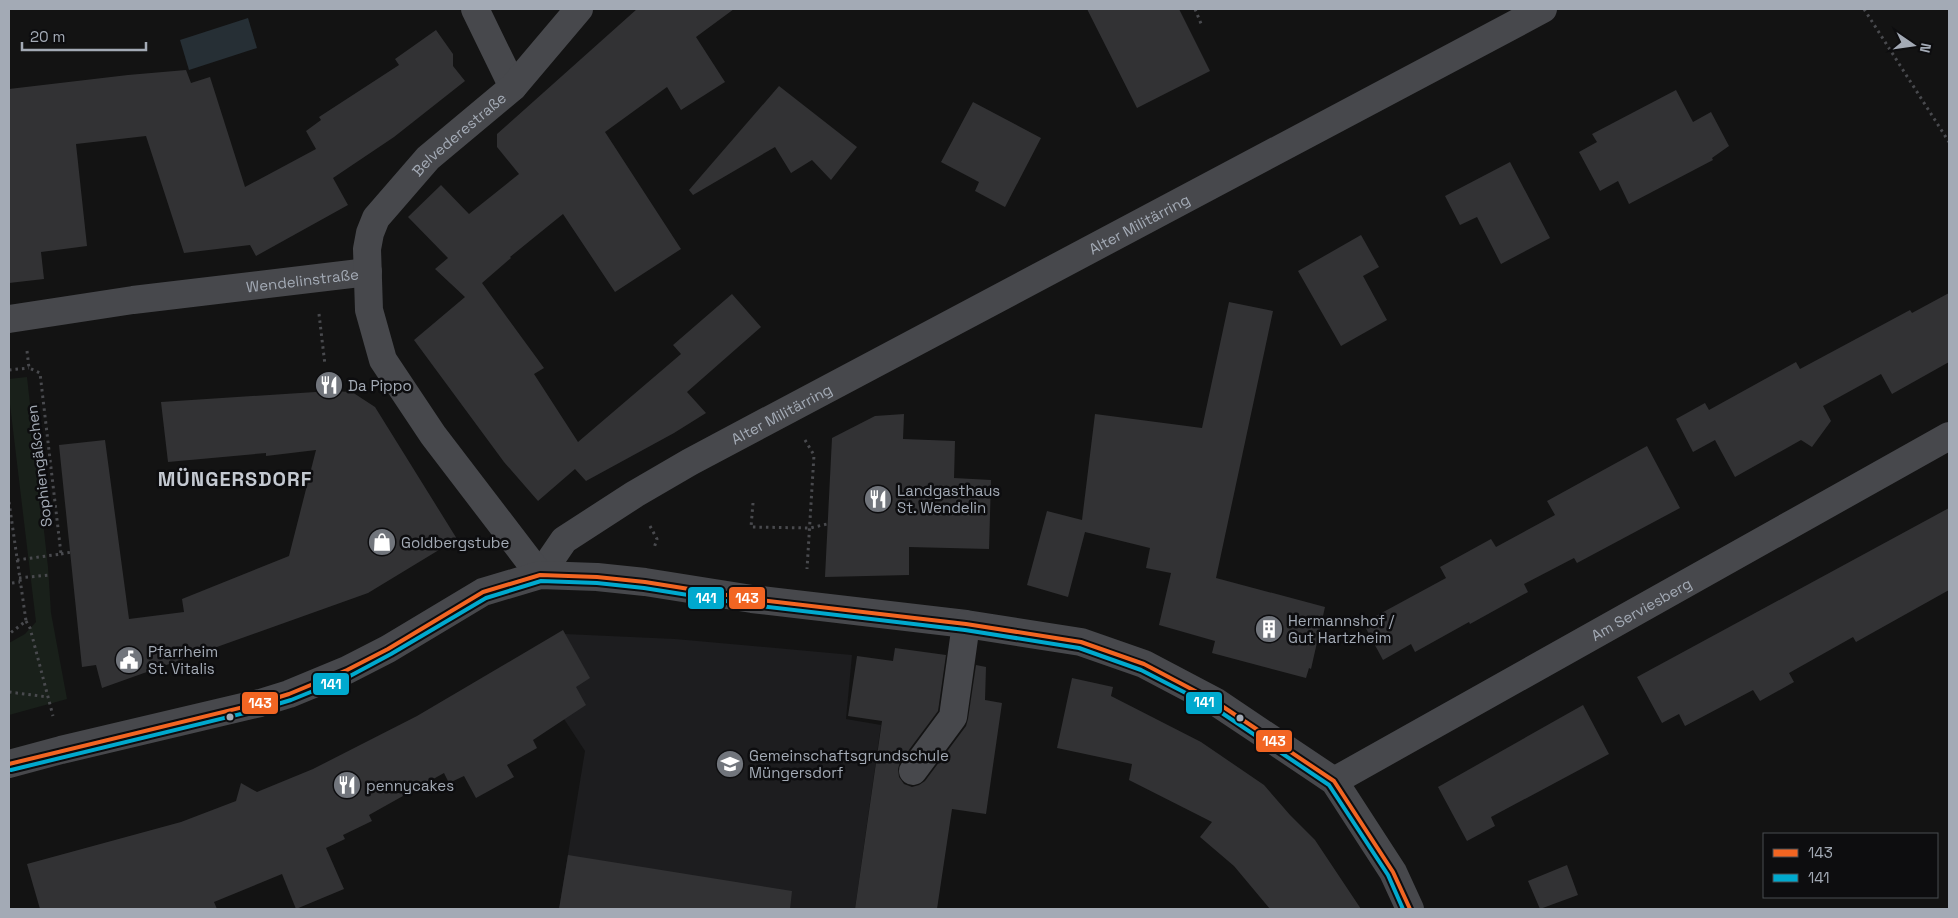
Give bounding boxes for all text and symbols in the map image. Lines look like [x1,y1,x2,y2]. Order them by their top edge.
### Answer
scale bar [22,20,146,52]
north arrow [1888,20,1938,70]
text: 20 m [30,27,65,46]
text: N [1916,41,1935,55]
street label: Belvederestraße [407,88,510,180]
street label: Alter Militärring [1085,189,1193,258]
street label: Wendelinstraße [245,264,360,296]
restaurant icon: Da Pippo [314,370,344,400]
place label: Da Pippo [348,376,412,395]
street label: Alter Militärring [728,379,835,448]
street label: Sophiengäßchen [22,404,56,528]
district label: MÜNGERSDORF [158,466,312,492]
place label: Landgasthaus St. Wendelin [897,481,1000,517]
restaurant icon: Landgasthaus St. Wendelin [863,484,893,514]
shop icon: Goldbergstube [367,527,397,557]
place label: Goldbergstube [401,533,510,552]
street label: Am Serviesberg [1587,573,1695,645]
line badge: 141 [687,586,725,610]
line badge: 143 [728,586,766,610]
text: 141 [695,589,717,607]
text: 143 [735,589,759,607]
place label: Hermannshof / Gut Hartzheim [1288,611,1395,647]
building icon: Hermannshof / Gut Hartzheim [1254,614,1284,644]
place label: Pfarrheim St. Vitalis [148,642,218,678]
public building icon: Pfarrheim St. Vitalis [114,645,144,675]
line badge: 141 [312,672,350,696]
text: 141 [320,675,342,693]
line badge: 143 [241,691,279,715]
line badge: 141 [1185,691,1223,715]
text: 141 [1193,693,1215,711]
text: 143 [248,694,272,712]
unlabelled marker [225,712,235,722]
unlabelled marker [1235,713,1245,723]
line badge: 143 [1255,729,1293,753]
text: 143 [1262,732,1286,750]
place label: Gemeinschaftsgrundschule Müngersdorf [749,746,949,782]
school or university icon: Gemeinschaftsgrundschule Müngersdorf [715,749,745,779]
restaurant icon: pennycakes [332,770,362,800]
place label: pennycakes [366,776,454,795]
legend [1763,833,1938,898]
text: 143 [1808,843,1833,862]
text: 141 [1808,868,1830,887]

